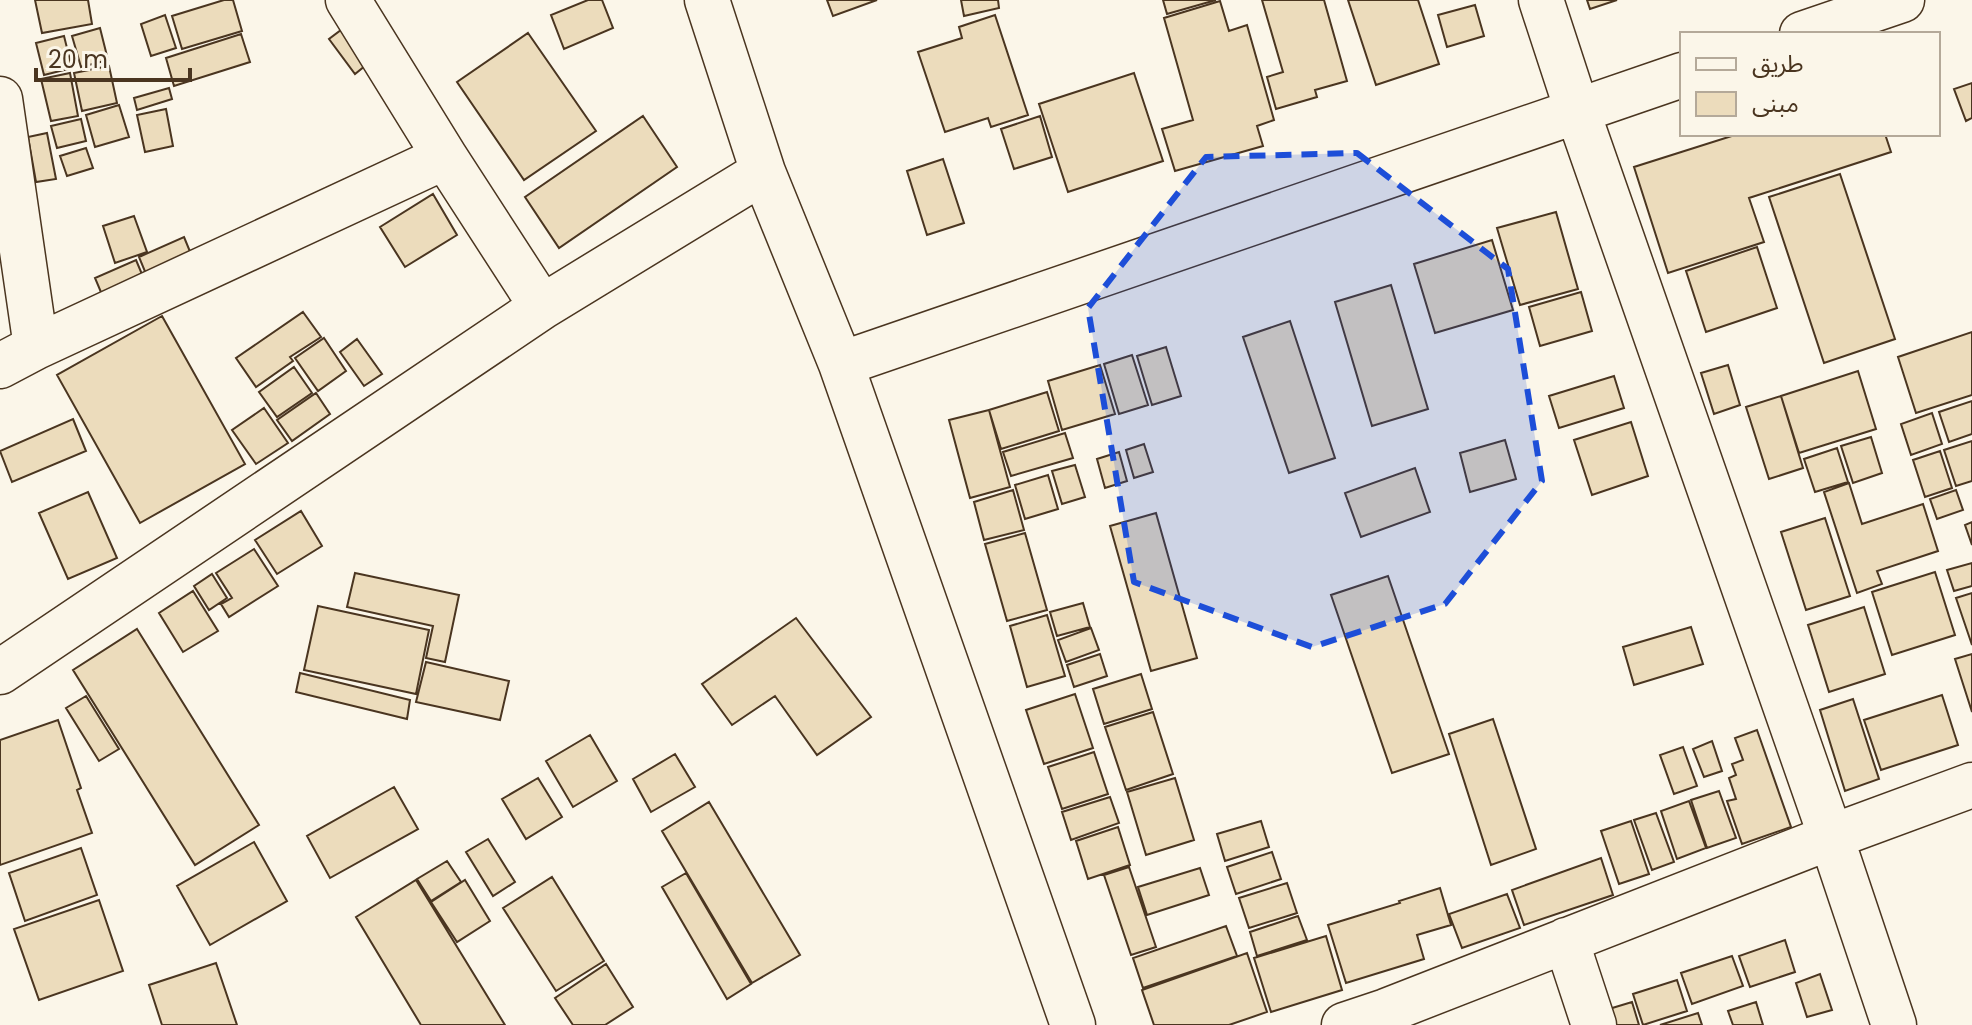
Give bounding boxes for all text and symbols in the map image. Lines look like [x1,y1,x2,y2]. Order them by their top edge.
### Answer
scale bar [36,32,190,82]
legend [1680,32,1940,136]
text: 20 m [48,43,108,76]
text: طريق [1752,47,1804,80]
text: مبنى [1752,87,1799,120]

